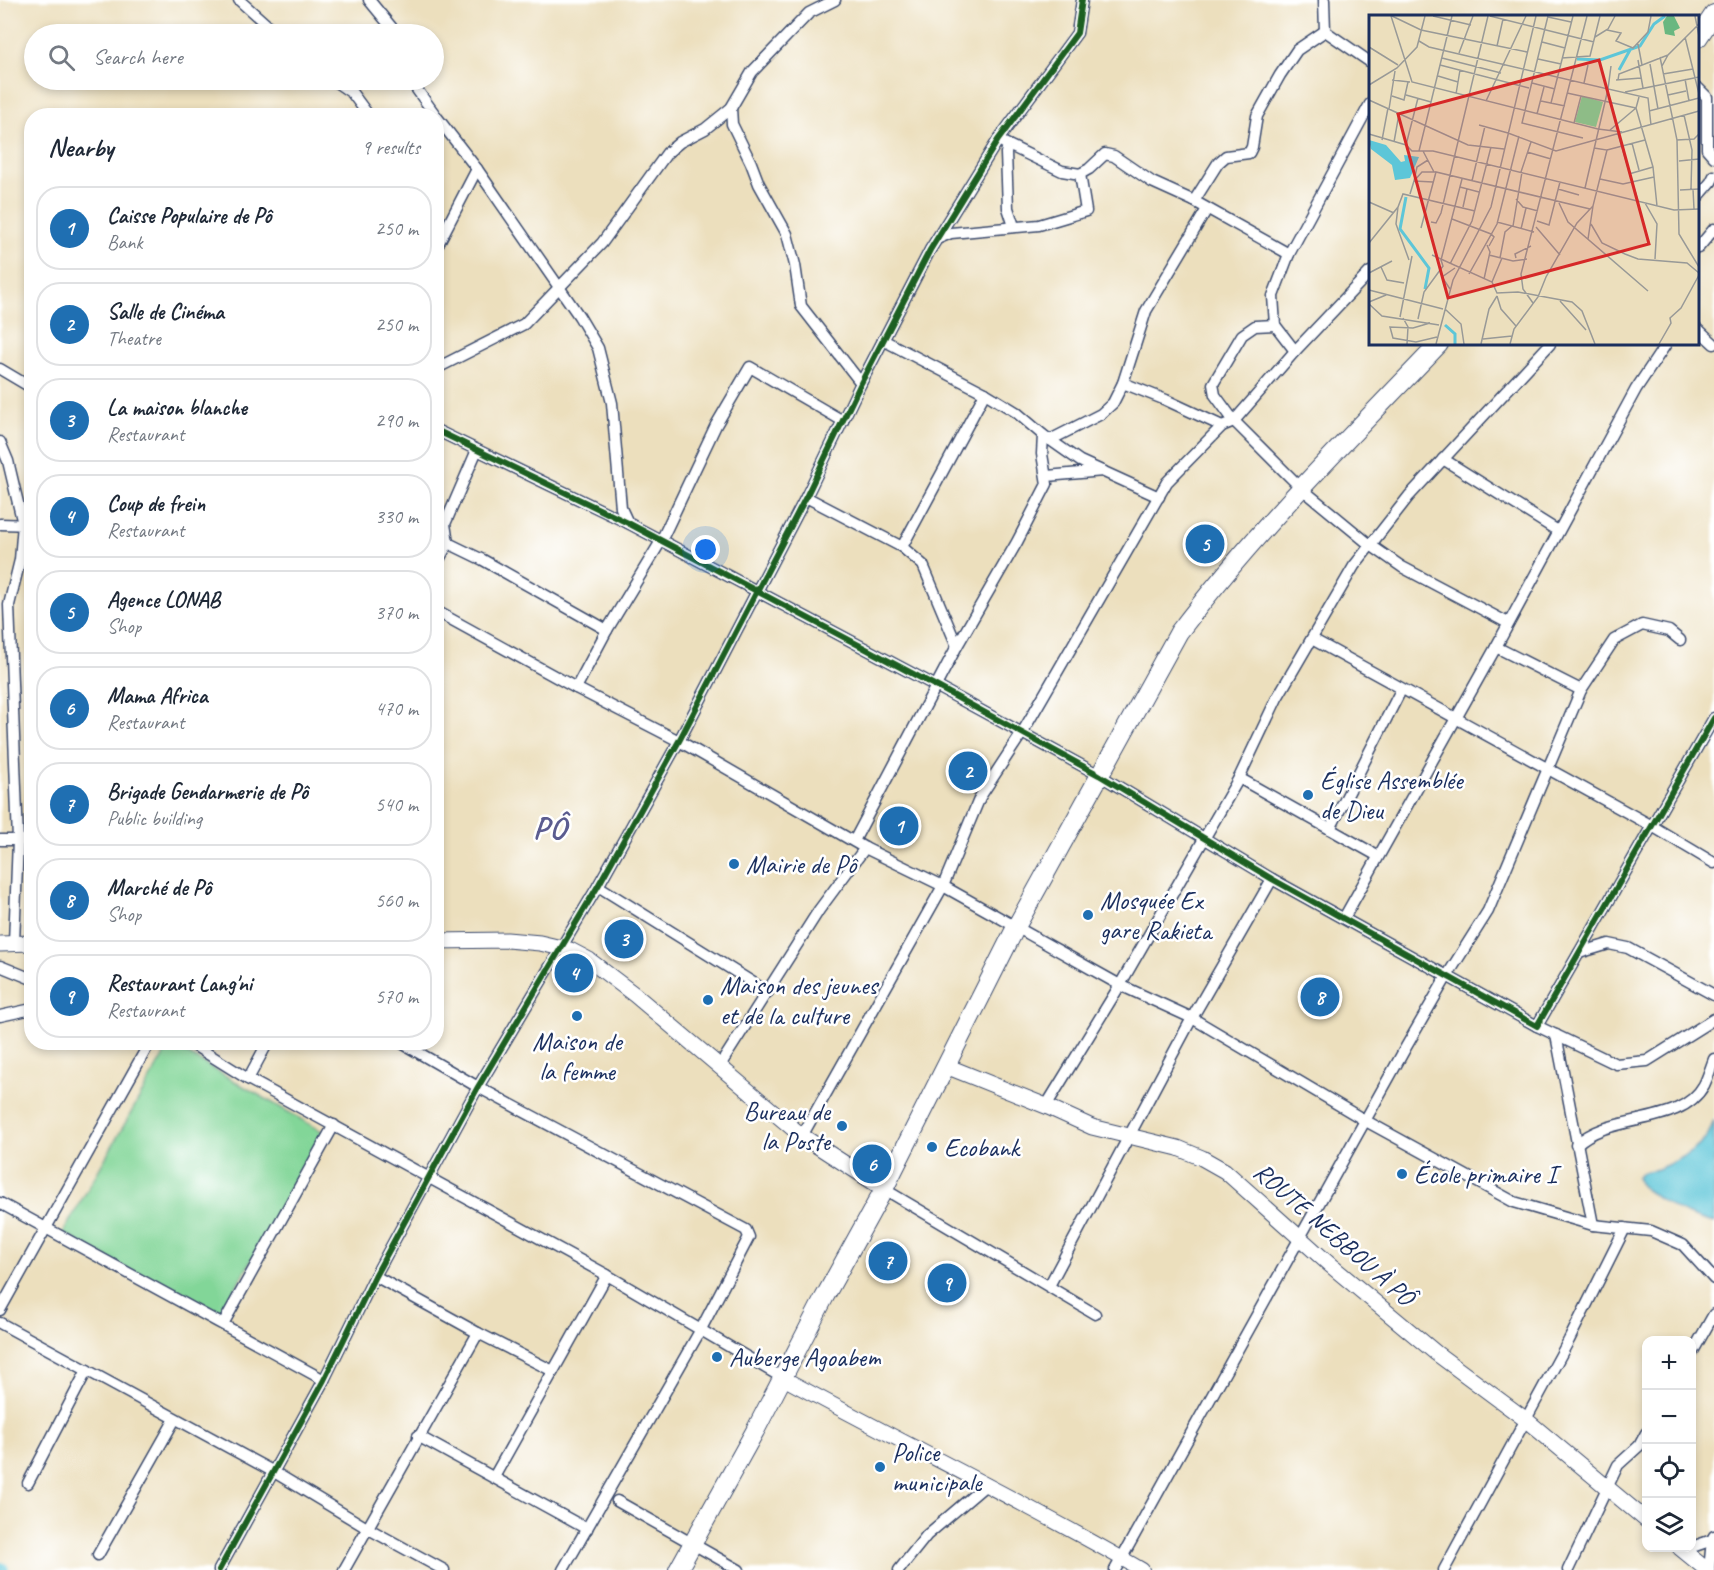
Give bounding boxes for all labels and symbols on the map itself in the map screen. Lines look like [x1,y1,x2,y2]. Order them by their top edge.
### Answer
inset map [1369,15,1699,345]
pin: 5 [1186,522,1224,566]
your location [691,535,720,564]
pin: 2 [948,748,988,794]
place label: Église Assemblée de Dieu [1320,764,1465,827]
marker: Église Assemblée de Dieu [1301,788,1315,802]
pin: 1 [880,804,918,848]
district label: PÔ [533,807,572,848]
place label: Mairie de Pô [746,848,859,881]
marker: Mairie de Pô [727,857,741,871]
place label: Mosquée Ex gare Rakieta [1100,884,1213,947]
marker: Mosquée Ex gare Rakieta [1081,908,1095,922]
pin: 3 [604,916,644,962]
pin: 4 [554,950,594,996]
place label: Maison des jeunes et de la culture [720,969,879,1032]
pin: 8 [1300,974,1340,1020]
marker: Maison des jeunes et de la culture [701,993,715,1007]
marker: Maison de la femme [570,1009,584,1023]
place label: Maison de la femme [532,1025,624,1088]
place label: Bureau de la Poste [744,1095,832,1158]
marker: Bureau de la Poste [835,1119,849,1133]
place label: Ecobank [944,1131,1022,1164]
marker: Ecobank [925,1140,939,1154]
pin: 6 [852,1142,892,1186]
street label: ROUTE NEBBOU À PÔ [1247,1155,1424,1316]
place label: École primaire I [1414,1158,1562,1191]
marker: École primaire I [1395,1167,1409,1181]
pin: 7 [868,1238,908,1284]
pin: 9 [928,1260,966,1306]
place label: Auberge Agoabem [729,1341,882,1374]
marker: Auberge Agoabem [710,1350,724,1364]
place label: Police municipale [892,1436,983,1499]
marker: Police municipale [873,1460,887,1474]

